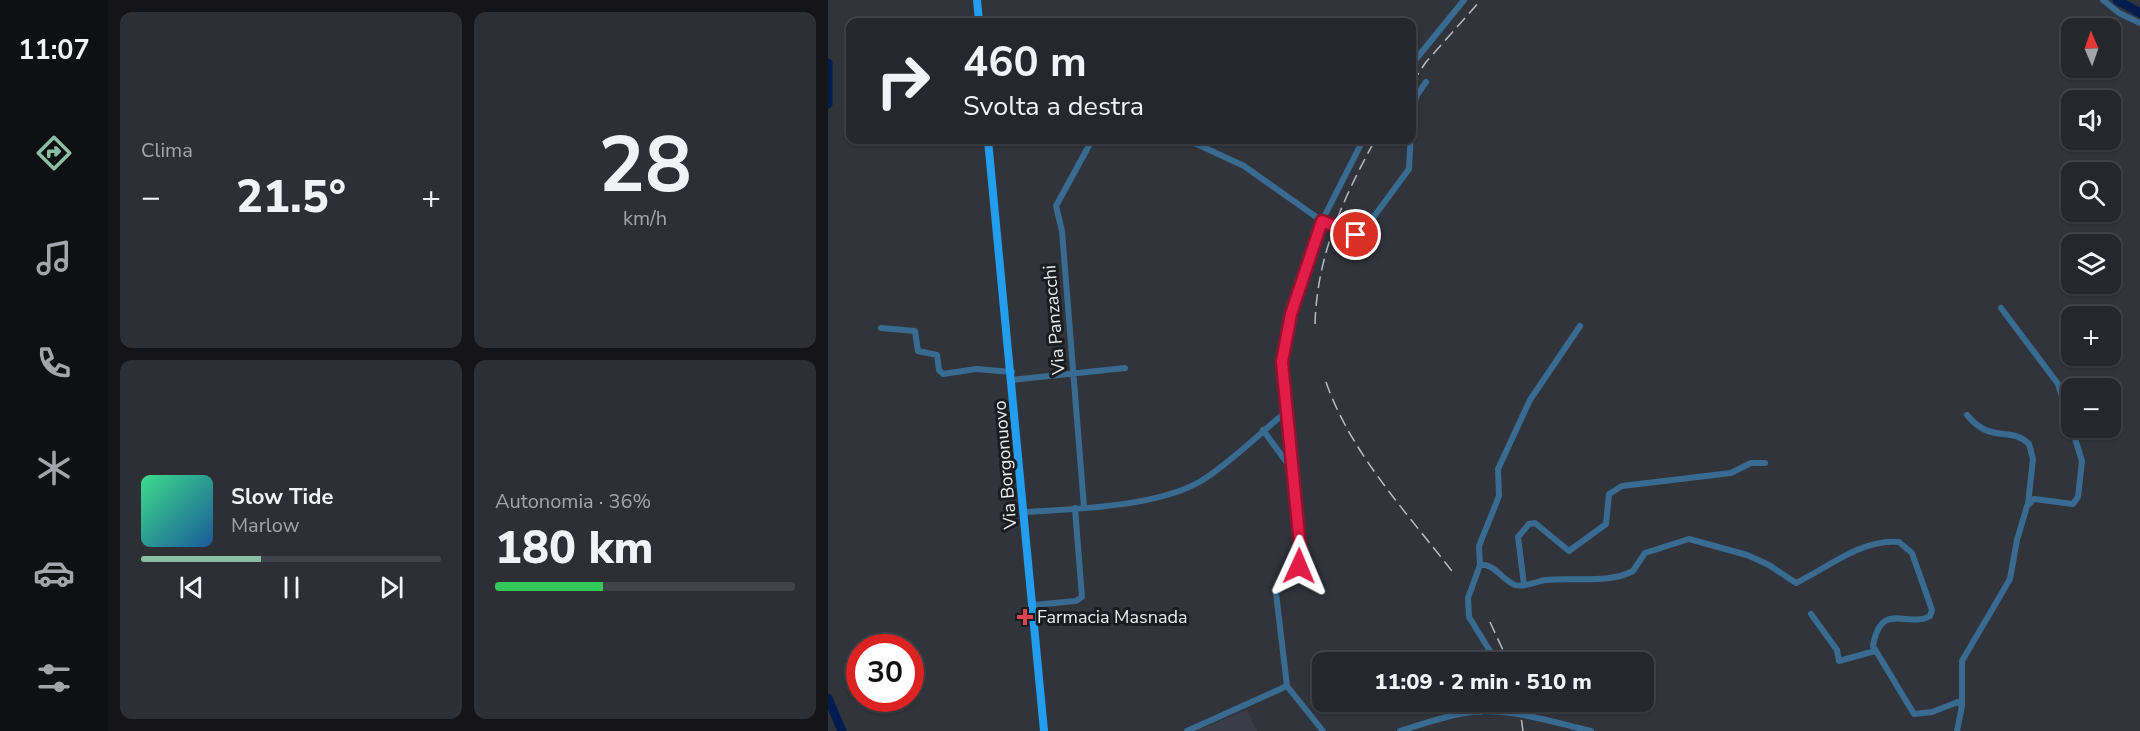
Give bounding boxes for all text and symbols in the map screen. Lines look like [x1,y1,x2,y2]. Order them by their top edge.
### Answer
north arrow [2061,18,2121,78]
map controls [2061,18,2121,438]
text: 11:07 [18,32,90,69]
text: 460 m [963,34,1087,91]
icon: right [864,42,942,120]
text: Svolta a destra [963,88,1144,125]
button: sound [2061,90,2121,150]
text: 28 [598,112,692,219]
icon: directions [33,132,75,174]
text: Clima [141,137,193,164]
button: search [2061,162,2121,222]
text: 21.5° [236,167,346,228]
text: − [141,175,161,220]
text: + [421,175,441,220]
text: km/h [623,205,667,232]
pin [1330,209,1381,260]
icon: arrive [1339,218,1372,251]
button: layers [2061,234,2121,294]
icon: music [33,237,75,279]
street label: Via Panzacchi [1037,264,1071,377]
button: + [2061,306,2121,366]
icon: phone [33,342,75,384]
button: − [2061,378,2121,438]
street label: Via Borgonuovo [987,400,1023,531]
icon: climate [33,447,75,489]
text: Slow Tide [231,482,333,512]
text: Autonomia · 36% [495,488,651,515]
text: Marlow [231,512,299,539]
text: 180 km [495,518,654,579]
position arrow [1267,534,1331,598]
icon: car [33,552,75,594]
icon: previous [175,571,208,604]
icon: pause [275,571,308,604]
icon: next [375,571,408,604]
place label: Farmacia Masnada [1037,605,1188,629]
marker: Farmacia Masnada [1018,610,1032,624]
speed limit sign: 30 [846,634,924,712]
icon: filters [33,657,75,699]
text: 11:09 · 2 min · 510 m [1374,667,1592,697]

